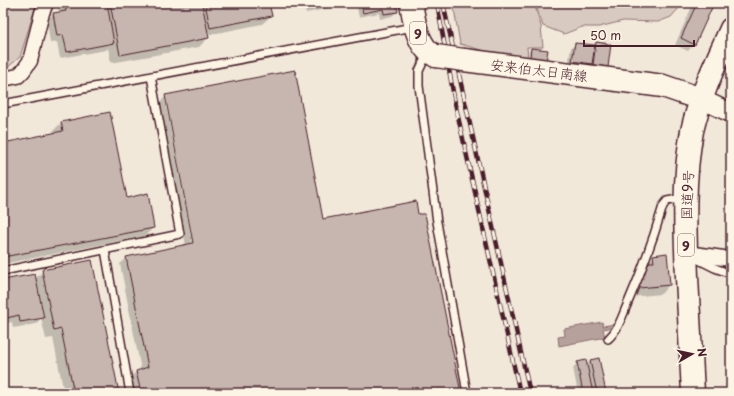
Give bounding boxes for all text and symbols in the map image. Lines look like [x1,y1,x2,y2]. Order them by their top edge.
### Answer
road number: 9 [410,22,426,44]
scale bar [584,22,694,48]
text: 50 m [590,26,621,44]
street label: 安来伯太日南線 [489,54,589,86]
street label: 国道9号 [676,170,698,220]
road number: 9 [678,234,694,256]
north arrow [672,334,712,374]
text: N [693,347,711,358]

